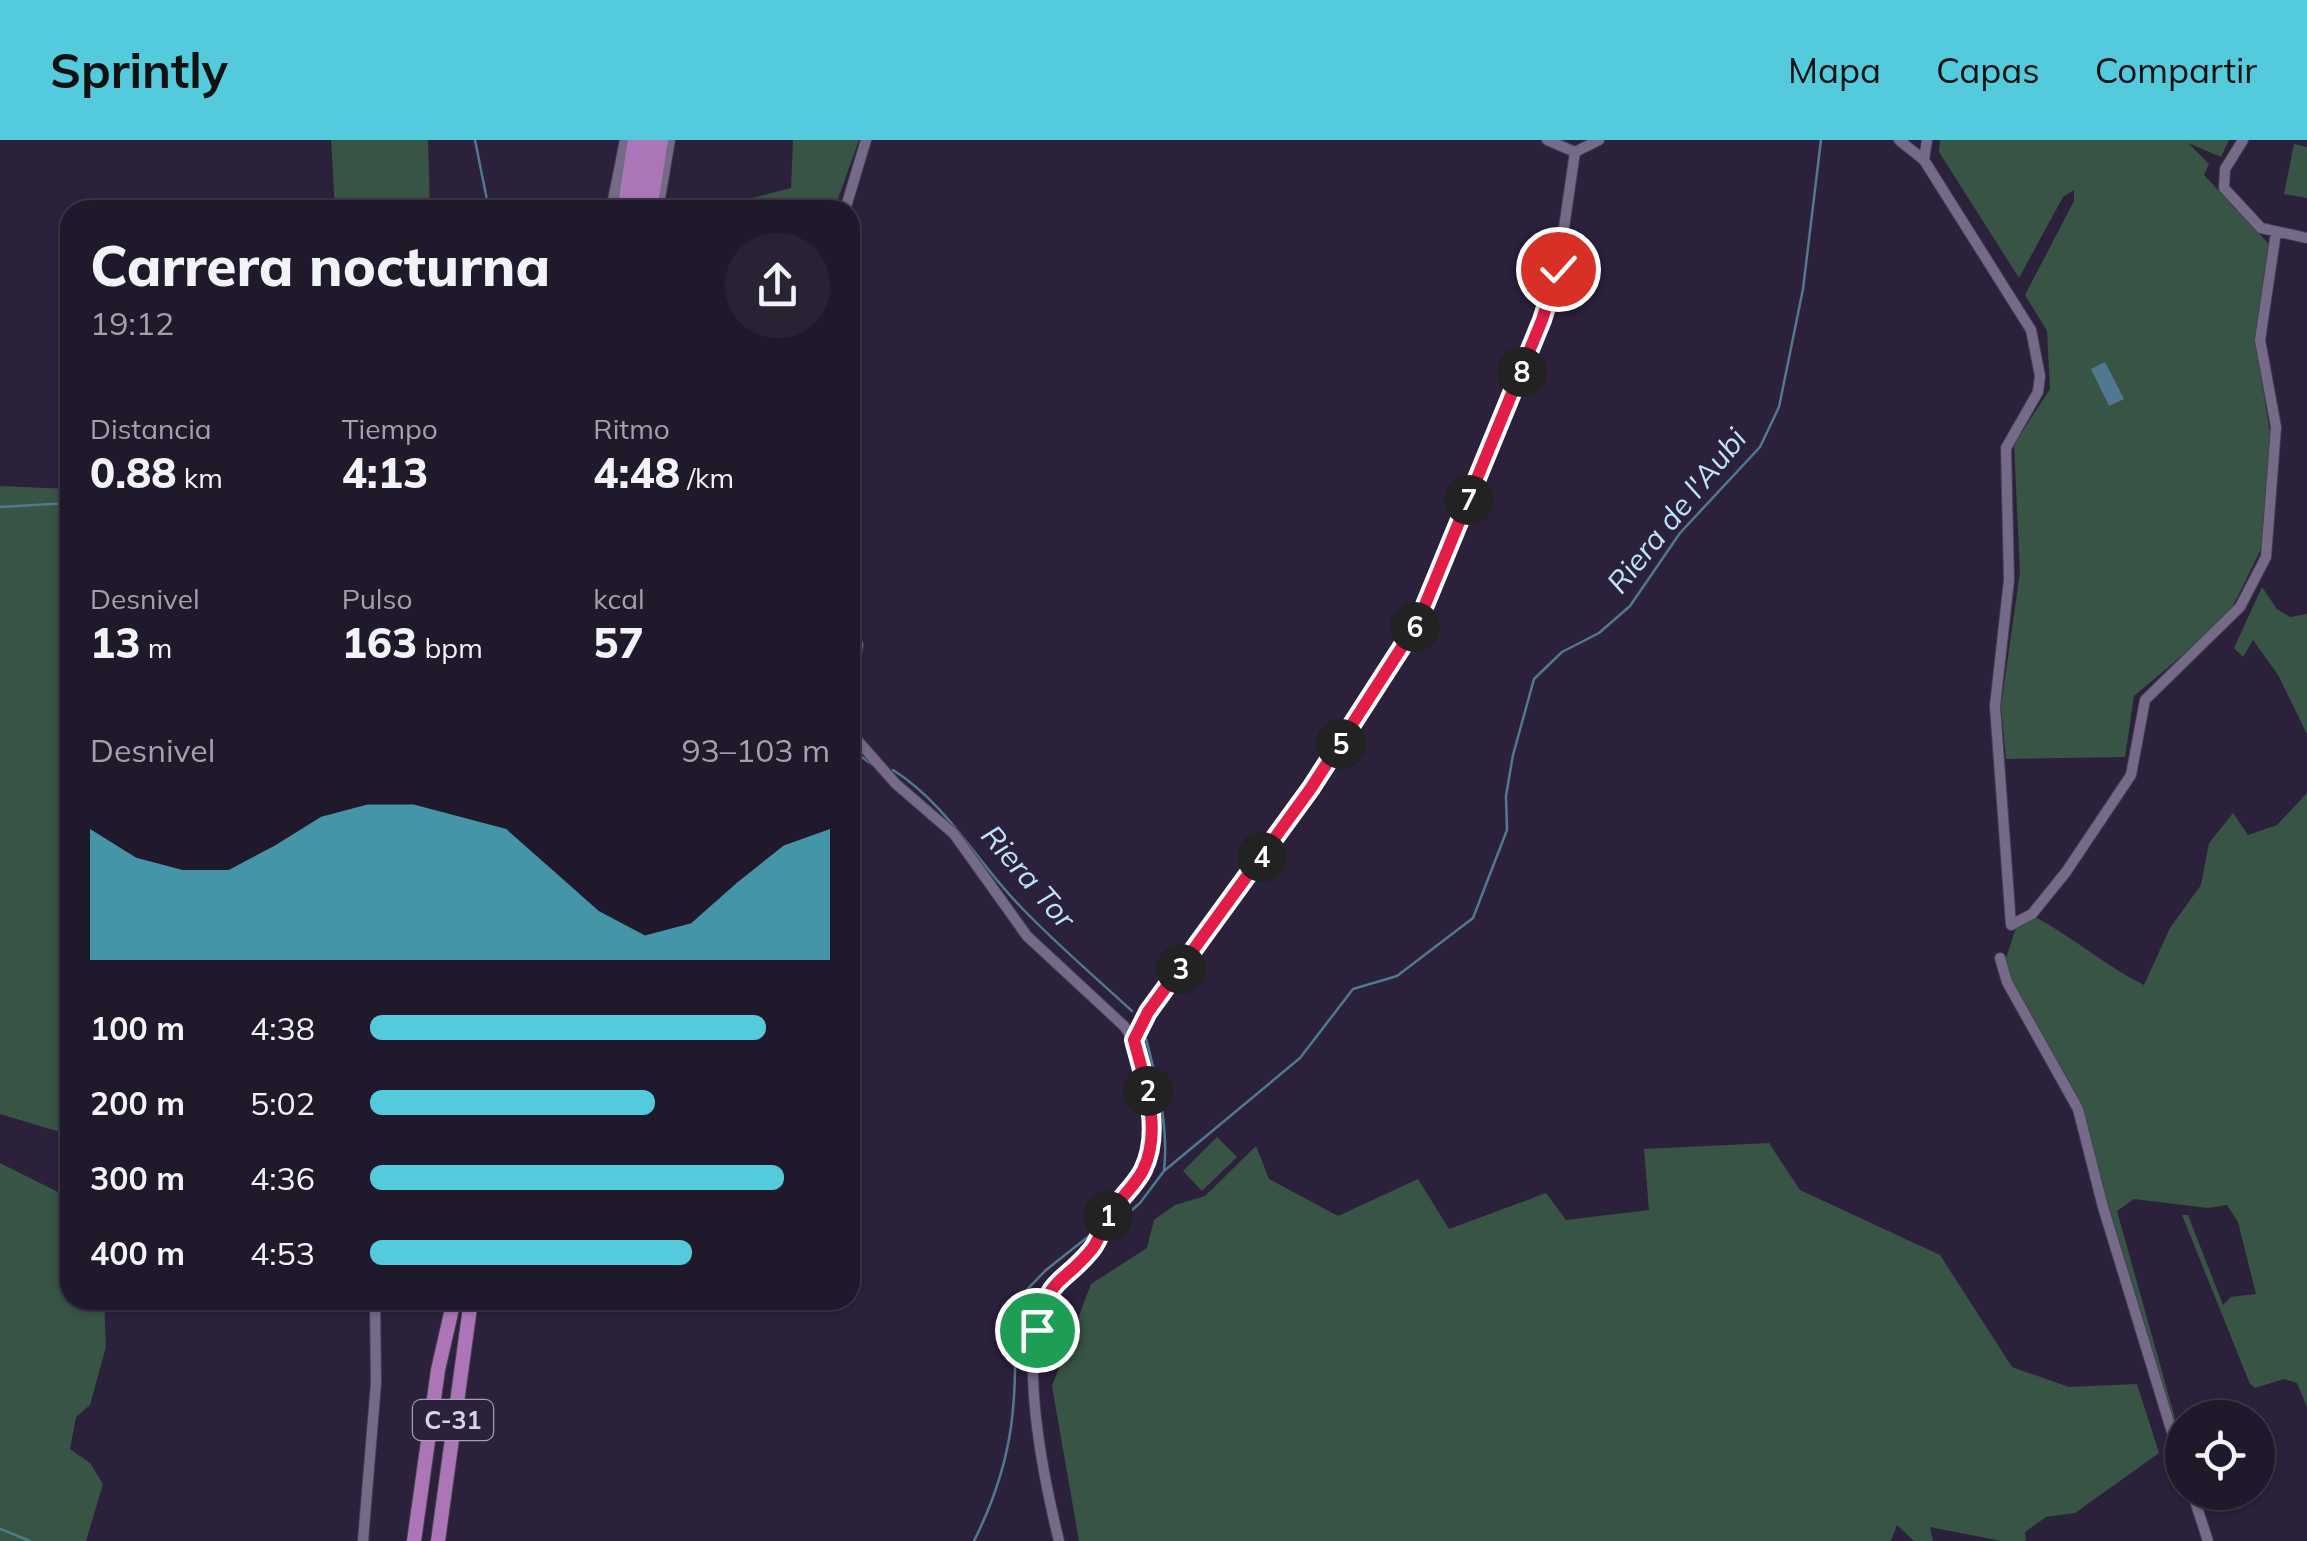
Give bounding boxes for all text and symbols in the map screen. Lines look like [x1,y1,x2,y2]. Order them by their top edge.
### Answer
text: Sprintly [50,40,228,100]
text: Mapa [1788,48,1881,92]
text: Capas [1936,48,2040,92]
text: Compartir [2095,48,2257,92]
pin [1516,227,1601,312]
text: Carrera nocturna [90,231,550,300]
button: share [725,233,830,338]
icon: check [1531,242,1586,297]
text: 19:12 [90,303,174,343]
pin: 8 [1497,347,1547,397]
text: 8 [1514,354,1530,389]
text: Distancia [90,411,212,446]
text: Tiempo [342,411,438,446]
text: Ritmo [593,411,670,446]
water label: Riera de l'Aubi [1598,420,1755,601]
text: 0.88 [90,446,177,499]
text: 4:13 [342,446,428,499]
text: 4:48 [593,446,680,499]
text: km [177,460,223,495]
text: /km [680,460,734,495]
pin: 7 [1444,475,1494,525]
text: 7 [1461,482,1477,517]
text: Desnivel [90,581,200,616]
text: Pulso [342,581,412,616]
text: kcal [593,581,645,616]
pin: 6 [1390,602,1440,652]
text: 6 [1407,609,1423,644]
text: 13 [90,616,140,669]
text: 163 [342,616,417,669]
text: 57 [593,616,644,669]
text: m [140,630,172,665]
text: bpm [417,630,483,665]
pin: 5 [1316,719,1366,769]
text: 5 [1333,726,1349,761]
text: Desnivel [90,730,215,770]
text: 93–103 m [681,730,830,770]
water label: Riera Tor [974,817,1085,937]
pin: 4 [1237,832,1287,882]
text: 4 [1254,839,1270,874]
pin: 3 [1156,944,1206,994]
text: 3 [1173,951,1189,986]
text: 100 m [90,1008,185,1048]
text: 4:38 [250,1008,315,1048]
pin: 2 [1123,1066,1173,1116]
text: 2 [1140,1073,1156,1108]
text: 200 m [90,1083,185,1123]
text: 5:02 [250,1083,315,1123]
text: 300 m [90,1158,185,1198]
text: 4:36 [250,1158,315,1198]
pin: 1 [1083,1191,1133,1241]
text: 1 [1100,1198,1116,1233]
text: 400 m [90,1233,185,1273]
text: 4:53 [250,1233,315,1273]
pin [995,1288,1080,1373]
icon: arrive [1010,1303,1065,1358]
road number: C-31 [413,1400,493,1440]
map controls [2165,1400,2275,1510]
button: locate [2165,1400,2275,1510]

